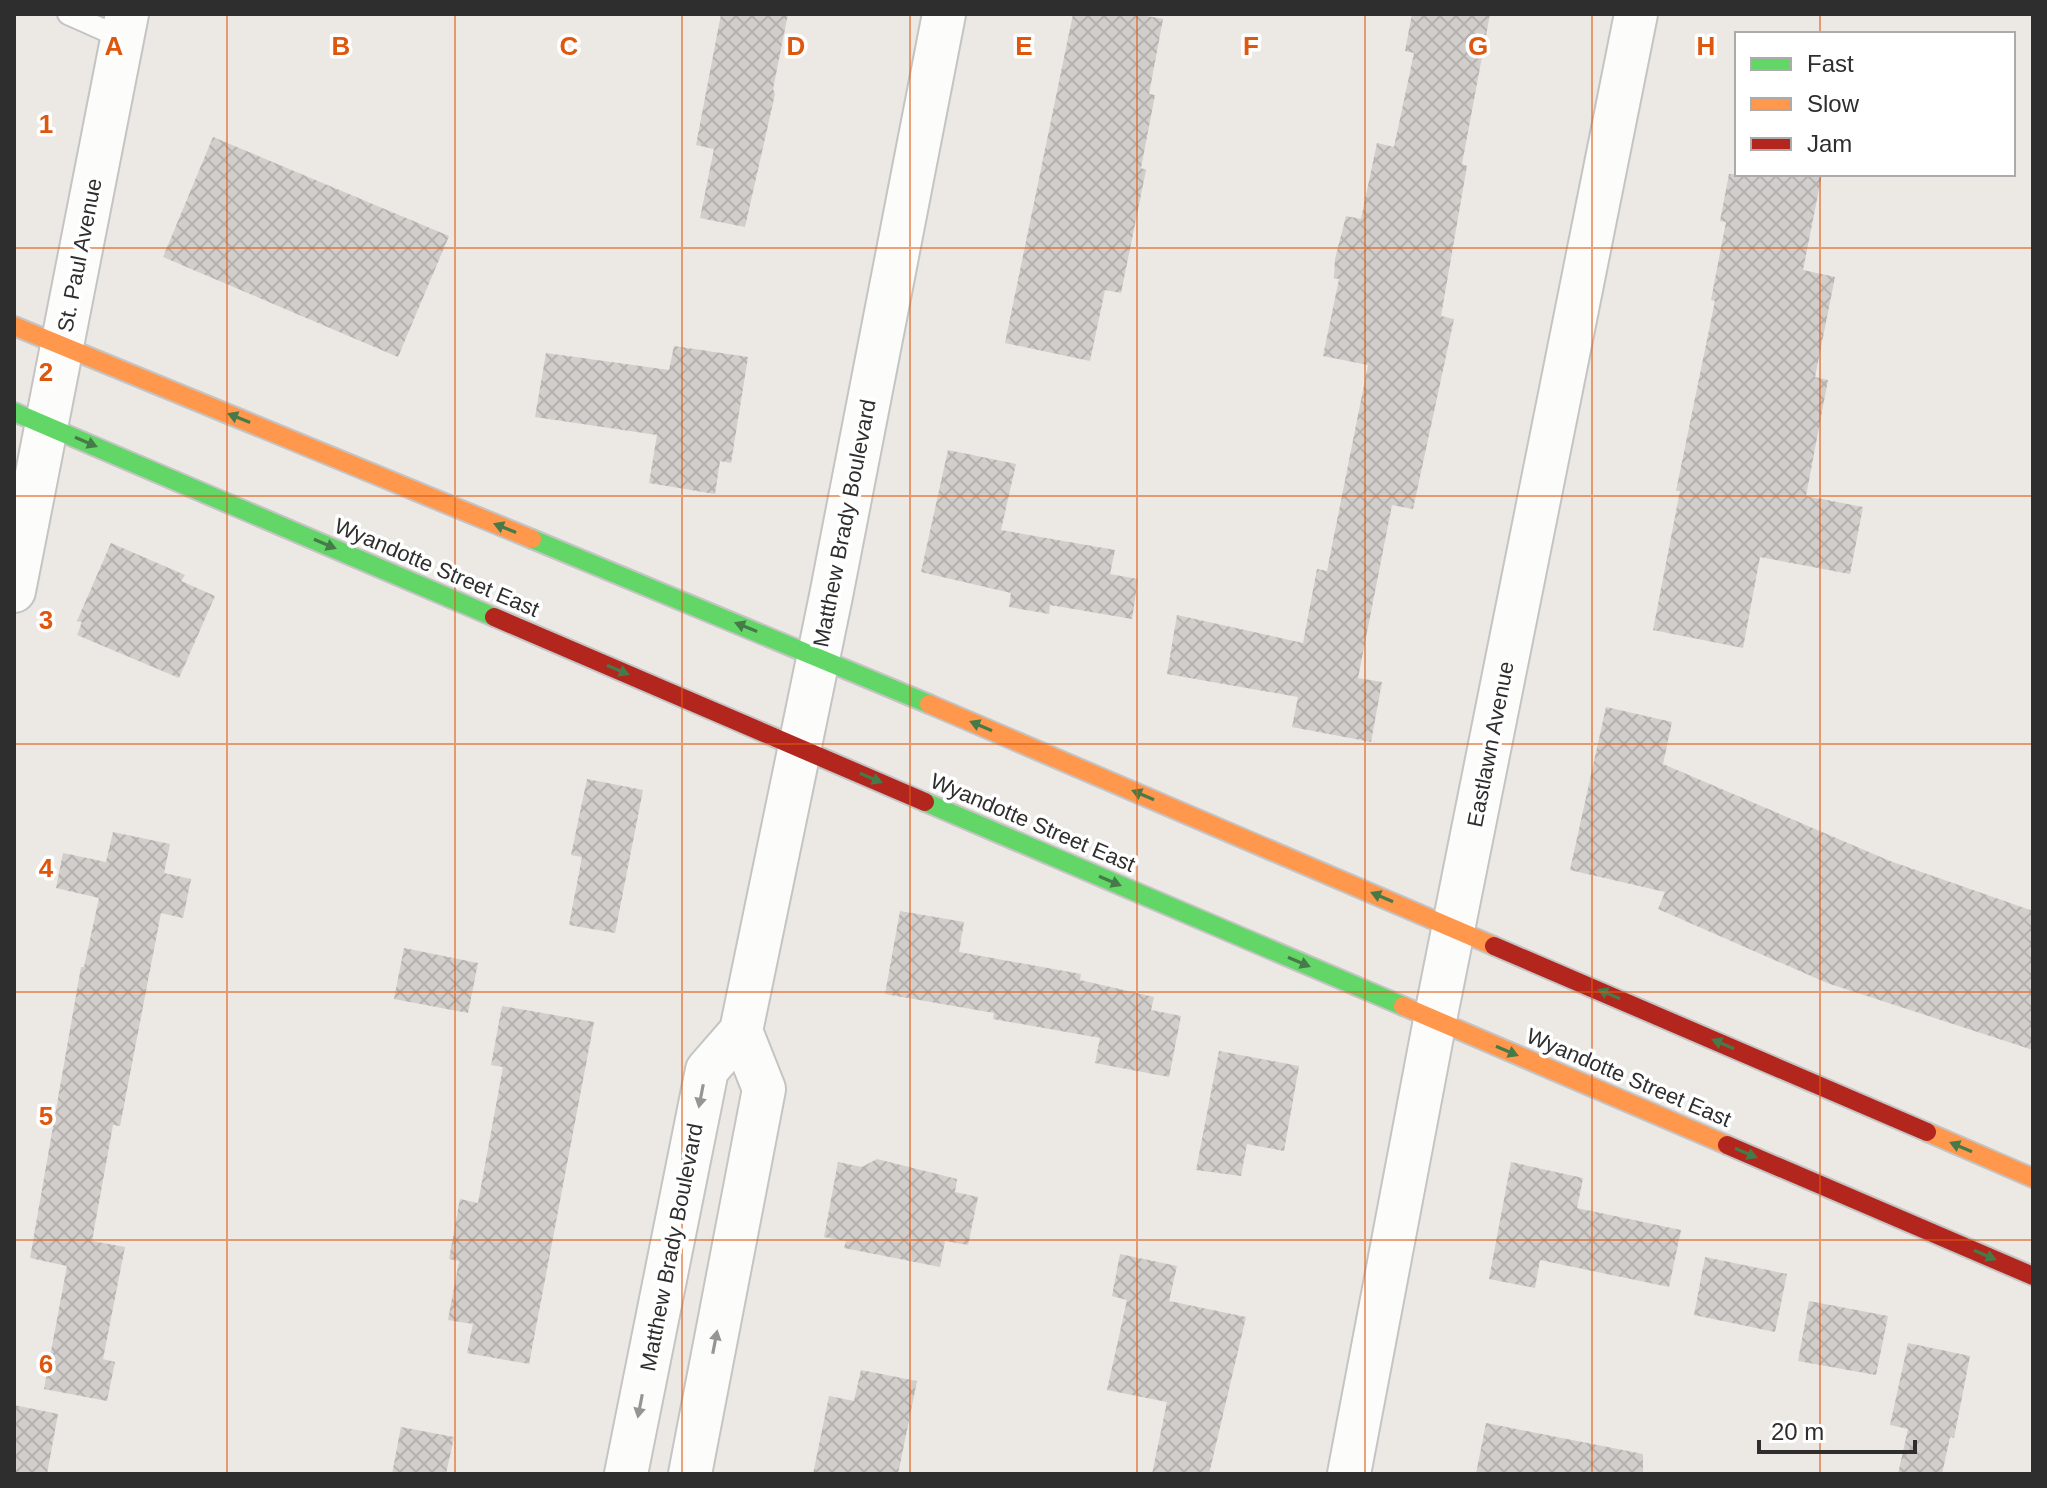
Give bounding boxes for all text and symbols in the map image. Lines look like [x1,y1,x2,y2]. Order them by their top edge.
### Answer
text: A [105,31,124,61]
text: B [332,31,350,61]
text: C [560,31,579,61]
text: D [787,31,805,61]
text: E [1015,31,1033,61]
text: F [1243,31,1259,61]
text: G [1468,31,1488,61]
text: H [1697,31,1715,61]
legend [1735,32,2015,176]
text: Fast [1807,50,1854,77]
text: Slow [1807,90,1860,117]
text: 1 [39,109,53,139]
text: Jam [1807,130,1852,157]
street label: St. Paul Avenue [52,176,107,334]
text: 2 [39,357,53,387]
street label: Matthew Brady Boulevard [808,397,881,649]
one-way arrow [227,411,251,424]
one-way arrow [74,436,98,449]
street label: Wyandotte Street East [331,513,543,622]
one-way arrow [493,521,517,534]
one-way arrow [313,538,337,551]
text: 3 [39,605,53,635]
one-way arrow [734,620,758,633]
street label: Eastlawn Avenue [1462,659,1519,829]
one-way arrow [606,664,630,677]
one-way arrow [969,719,993,732]
street label: Wyandotte Street East [927,768,1139,877]
one-way arrow [859,772,883,785]
one-way arrow [1131,788,1155,801]
text: 4 [39,853,54,883]
one-way arrow [1098,874,1122,887]
one-way arrow [1371,890,1394,903]
one-way arrow [1287,955,1311,968]
one-way arrow [1597,988,1621,1001]
street label: Wyandotte Street East [1523,1023,1735,1132]
one-way arrow [1711,1037,1735,1050]
one-way arrow [1495,1044,1519,1057]
one-way arrow [695,1083,707,1108]
text: 5 [39,1101,53,1131]
street label: Matthew Brady Boulevard [635,1121,708,1373]
one-way arrow [1950,1140,1973,1154]
one-way arrow [1734,1147,1758,1160]
one-way arrow [1973,1249,1997,1262]
one-way arrow [709,1330,722,1355]
text: 6 [39,1349,53,1379]
one-way arrow [633,1393,646,1418]
scale bar [1759,1404,1915,1454]
text: 20 m [1771,1418,1824,1445]

